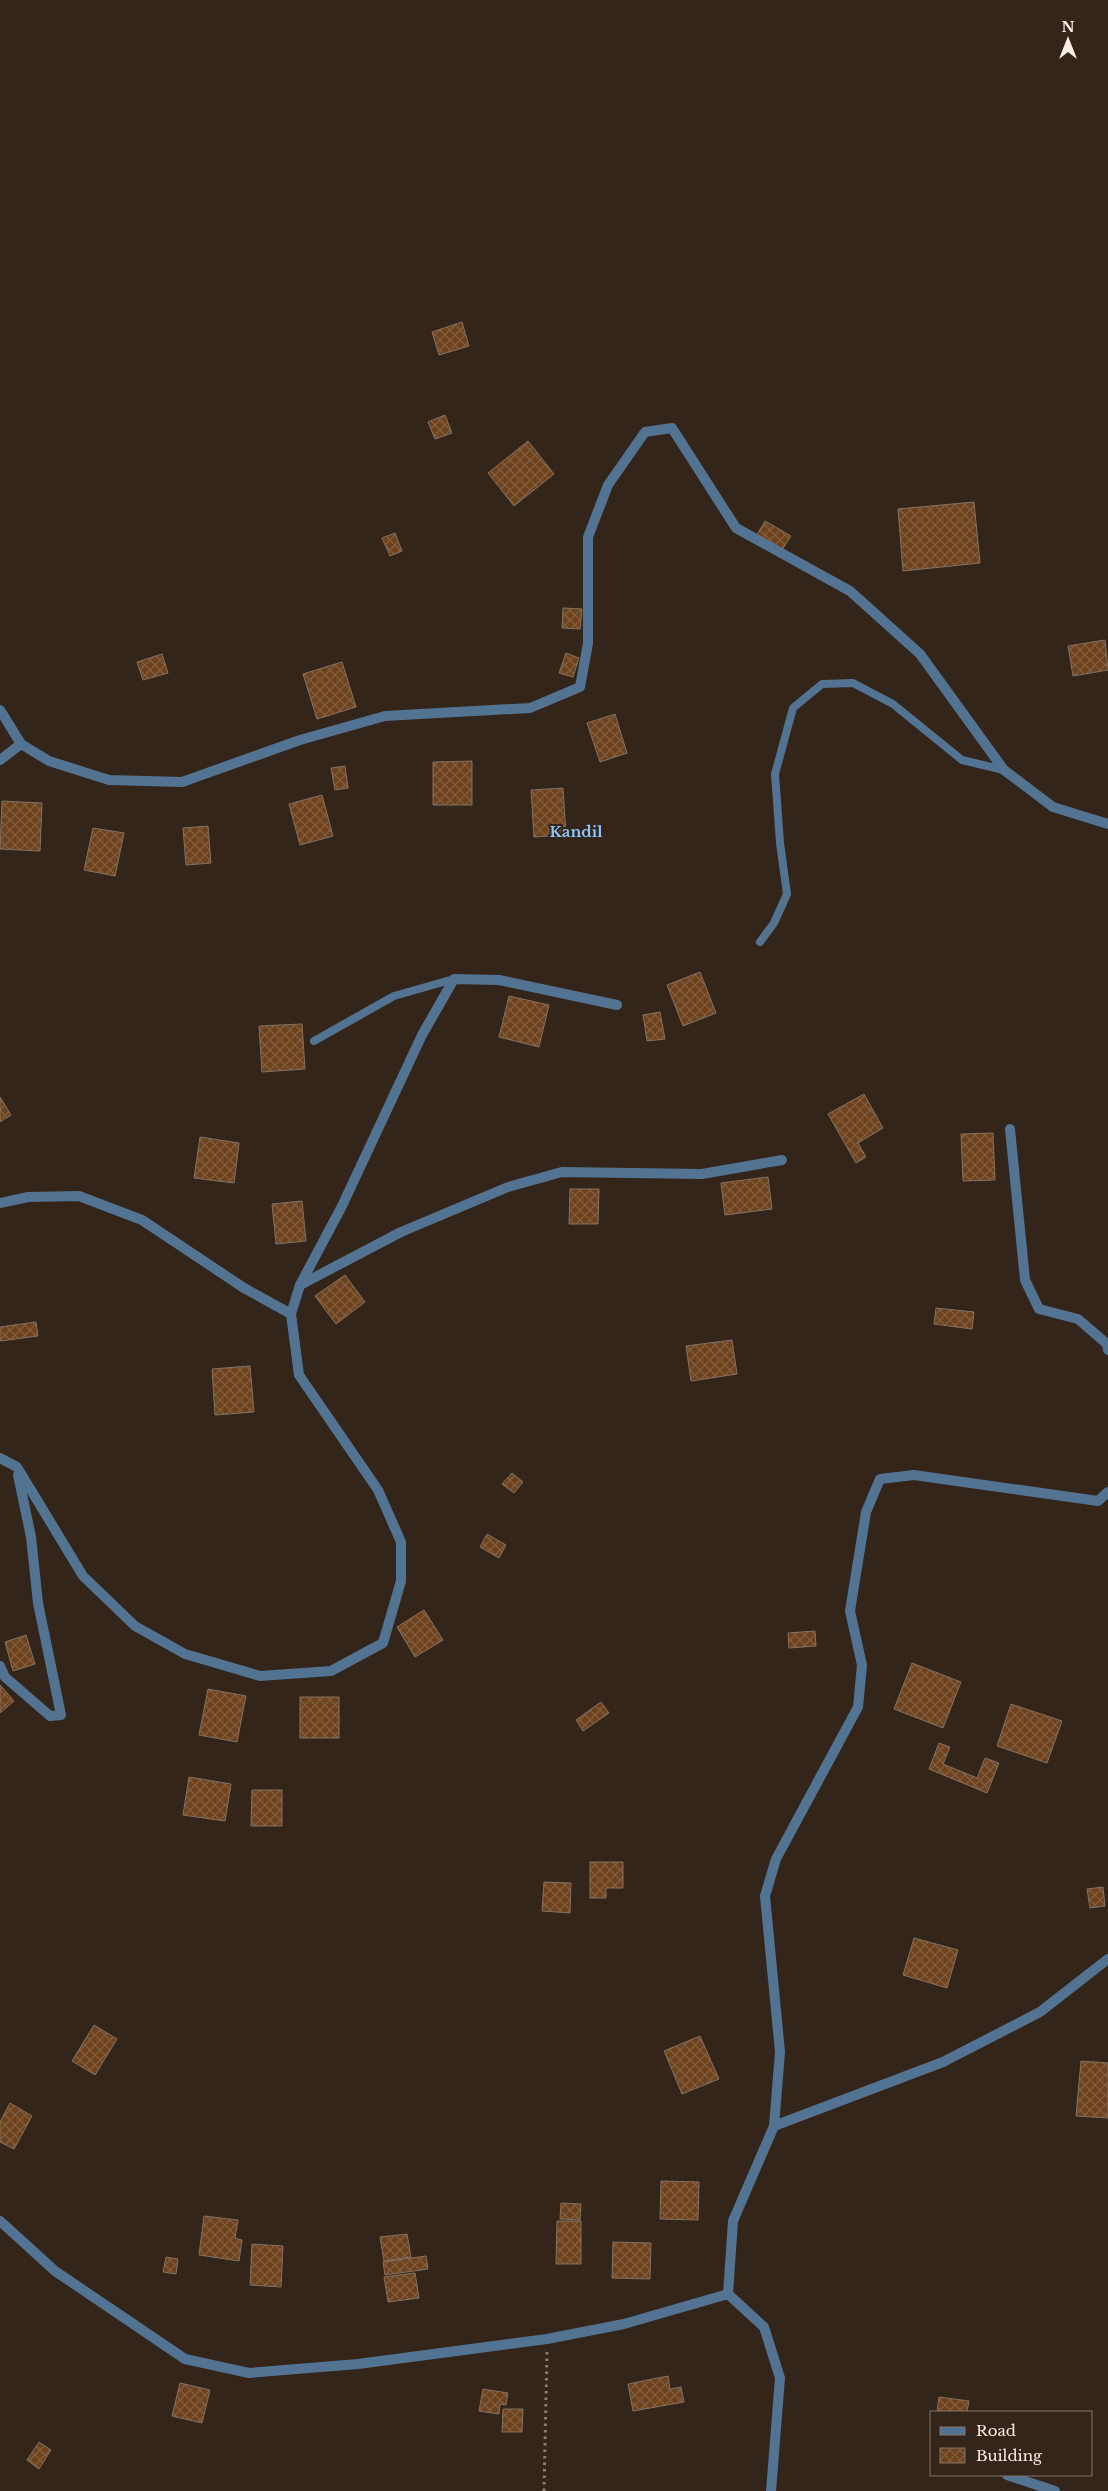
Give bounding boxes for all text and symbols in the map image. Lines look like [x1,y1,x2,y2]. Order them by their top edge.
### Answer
north arrow [1043,15,1093,65]
text: N [1061,18,1075,36]
district label: Kandil [550,822,603,841]
legend [930,2411,1093,2476]
text: Road [976,2421,1016,2440]
text: Building [976,2446,1043,2465]

